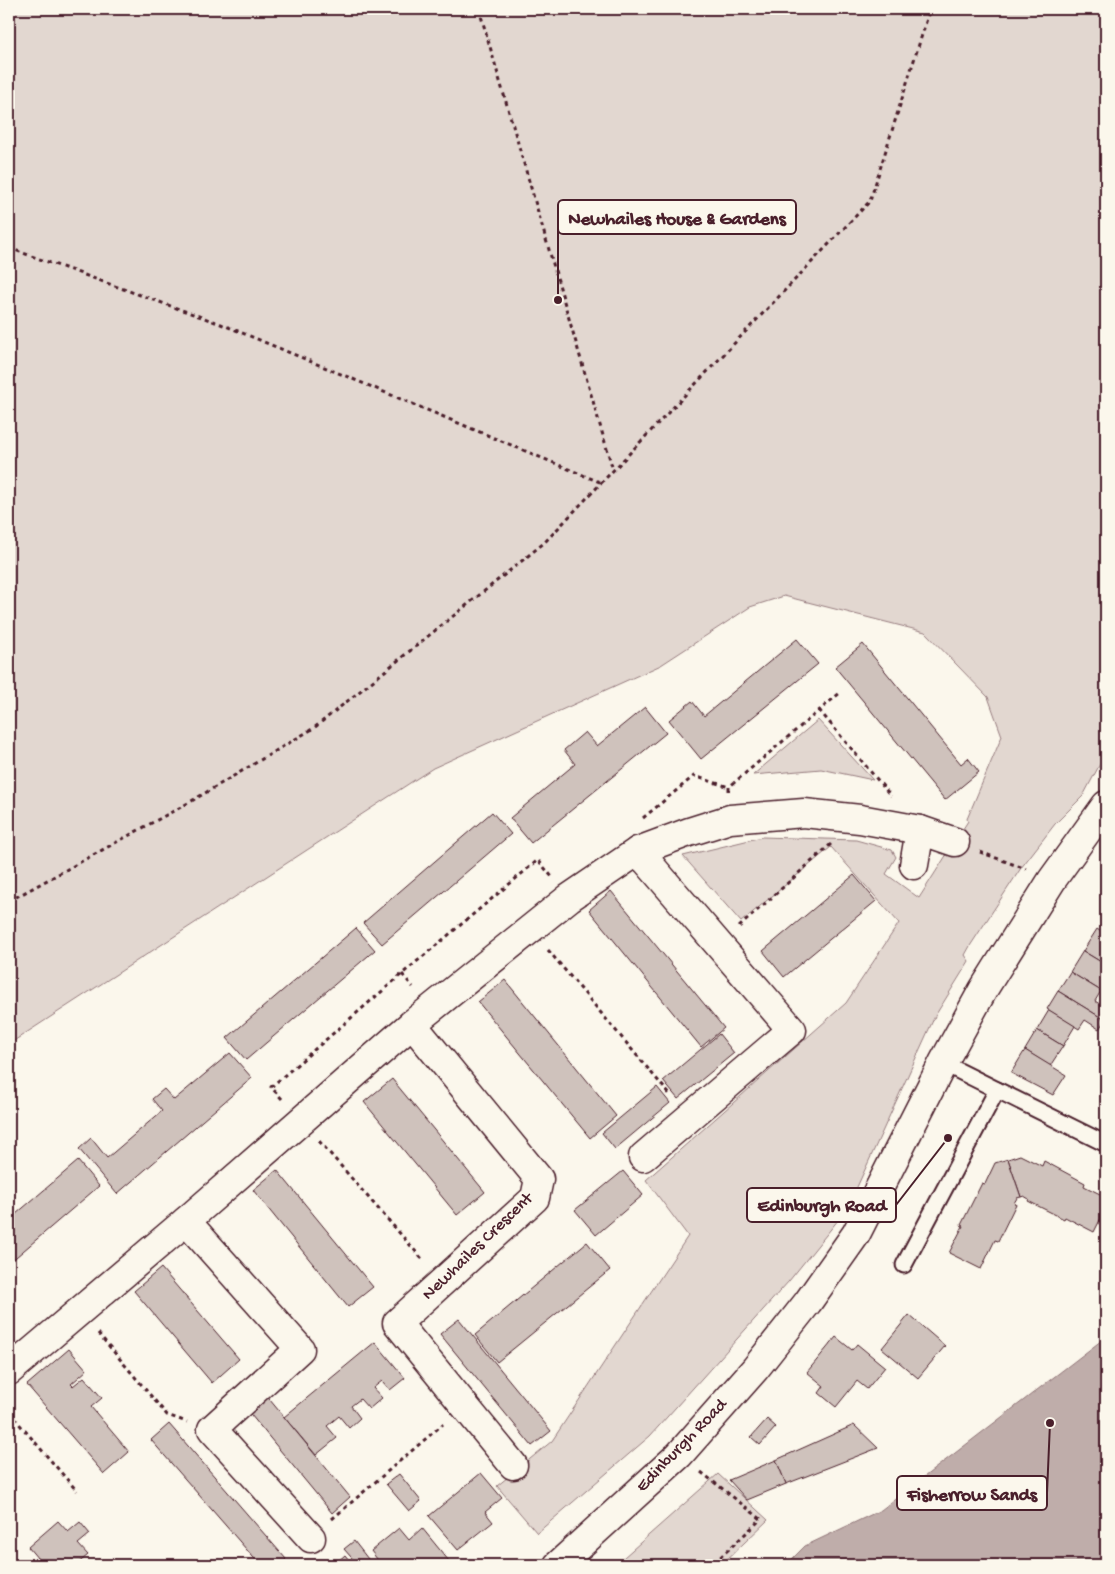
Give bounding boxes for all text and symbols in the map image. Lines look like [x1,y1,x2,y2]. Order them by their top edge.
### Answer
callout: Newhailes House & Gardens [558,200,796,234]
text: Newhailes House & Gardens [568,209,787,232]
street label: Newhailes Crescent [418,1188,539,1305]
callout: Edinburgh Road [747,1188,896,1222]
text: Edinburgh Road [758,1196,888,1219]
street label: Edinburgh Road [632,1394,733,1497]
callout: Fisherrow Sands [897,1476,1047,1510]
text: Fisherrow Sands [906,1485,1038,1508]

